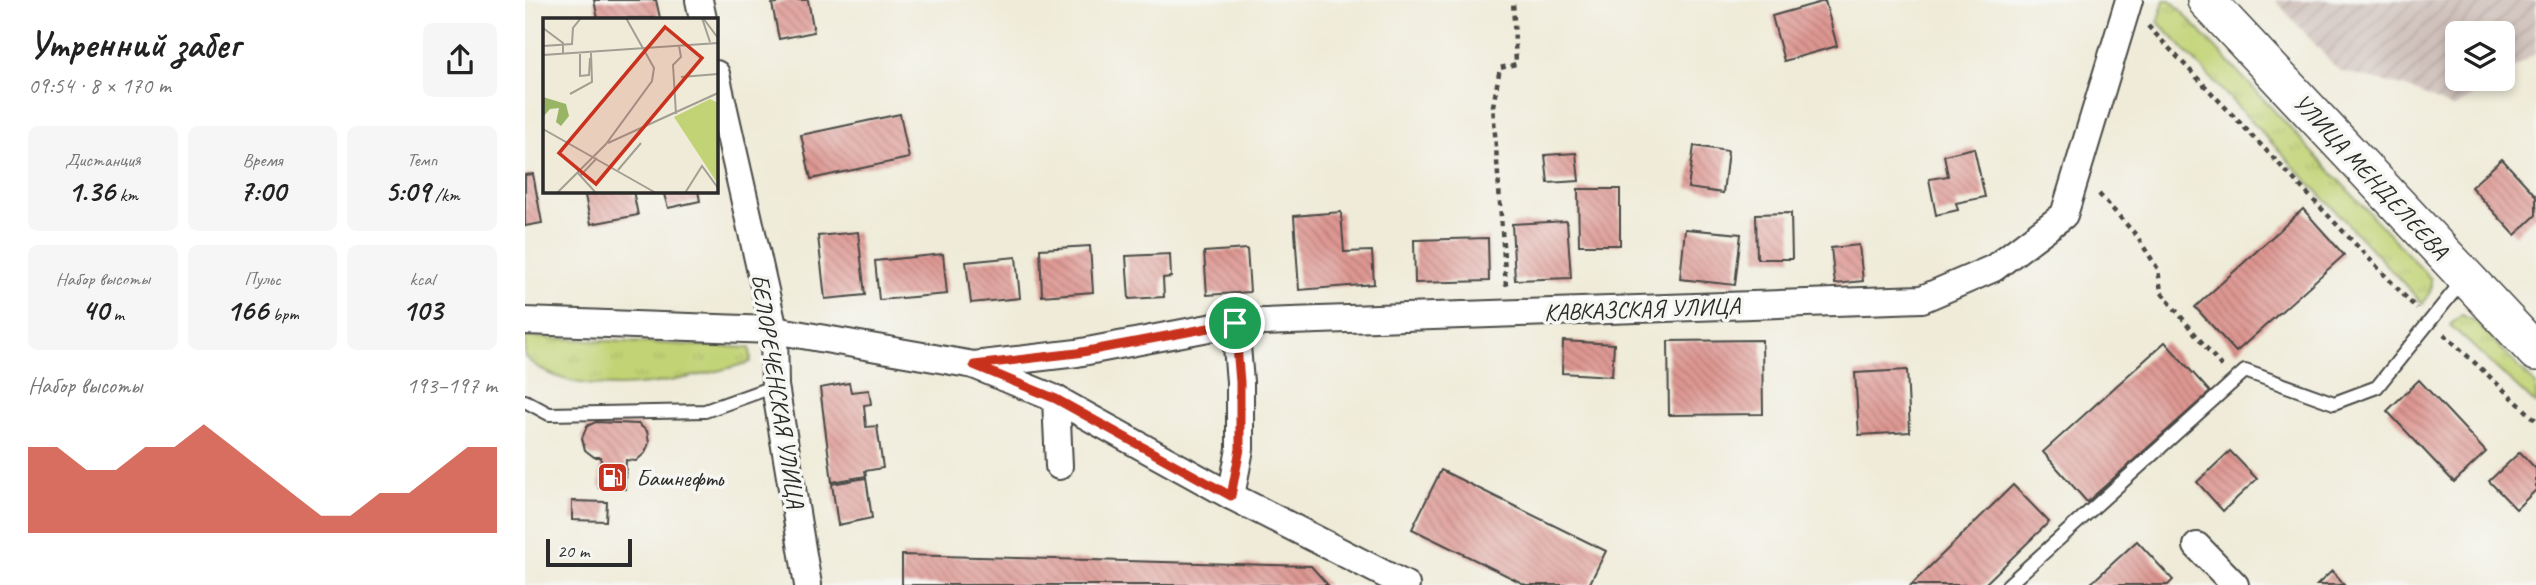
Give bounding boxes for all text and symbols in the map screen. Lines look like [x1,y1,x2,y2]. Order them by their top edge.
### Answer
inset map [543,18,717,192]
text: Утренний забег [28,21,240,68]
map controls [2445,21,2515,91]
button: layers [2445,21,2515,91]
button: share [423,23,497,97]
text: 09:54 · 8 × 170 m [28,71,171,100]
street label: УЛИЦА МЕНДЕЛЕЕВА [2287,87,2456,265]
text: Дистанция [65,148,141,172]
text: Время [242,148,283,172]
text: Темп [407,148,437,172]
text: 1.36 [68,172,115,210]
text: 7:00 [239,172,286,210]
text: 5:09 [385,172,430,210]
text: km [115,183,138,207]
text: /km [430,183,460,207]
text: Набор высоты [56,267,150,291]
text: Пульс [244,267,281,291]
text: kcal [410,267,435,291]
street label: БЕЛОРЕЧЕНСКАЯ УЛИЦА [745,272,811,511]
text: 40 [82,291,109,329]
text: 166 [226,291,268,329]
text: 103 [402,291,442,329]
street label: КАВКАЗСКАЯ УЛИЦА [1543,291,1742,327]
pin [1205,293,1265,353]
text: m [109,302,124,326]
text: bpm [268,302,299,326]
icon: arrive [1216,304,1254,342]
text: Набор высоты [28,371,142,400]
text: 193–197 m [406,371,497,400]
fuel station icon: Башнефть [596,461,630,495]
place label: Башнефть [636,463,724,493]
scale bar [546,536,632,568]
text: 20 m [557,539,589,563]

